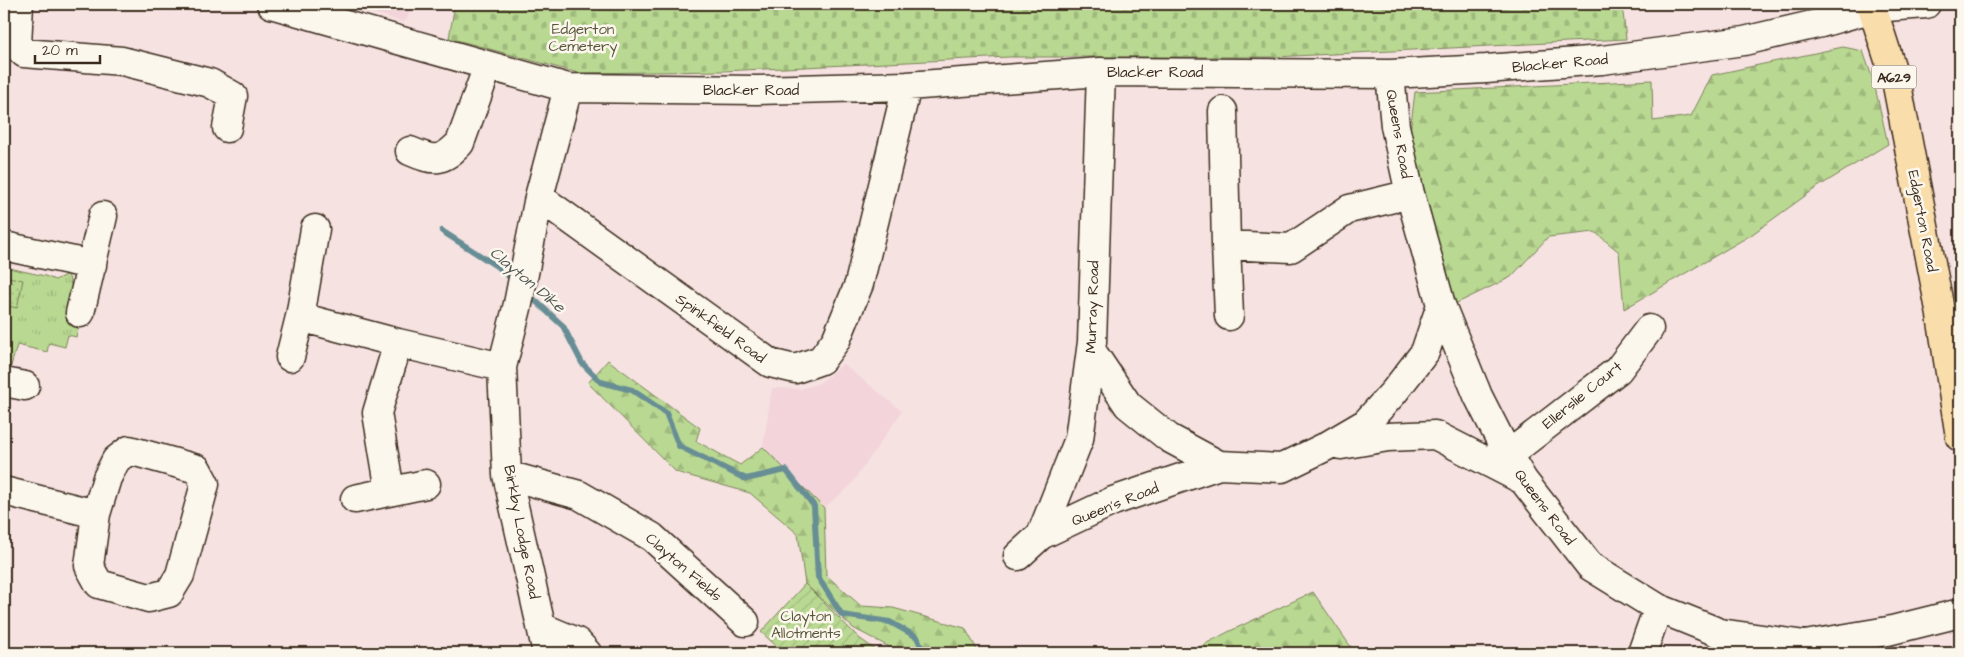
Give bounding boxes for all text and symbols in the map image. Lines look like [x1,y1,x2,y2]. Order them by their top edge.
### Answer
park label: Edgerton Cemetery [548,19,618,58]
scale bar [35,32,100,64]
text: 20 m [42,40,78,61]
street label: Blacker Road [1511,49,1609,78]
street label: Blacker Road [1107,62,1203,83]
road number: A629 [1872,66,1916,88]
street label: Blacker Road [703,80,799,101]
street label: Queens Road [1380,88,1417,181]
street label: Edgerton Road [1901,168,1943,274]
water label: Clayton Dike [484,242,571,319]
street label: Murray Road [1080,260,1106,354]
street label: Spinkfield Road [671,289,770,368]
street label: Ellerslie Court [1538,357,1627,434]
street label: Birkby Lodge Road [497,463,545,601]
street label: Queens Road [1509,465,1580,550]
street label: Queen's Road [1068,477,1162,532]
street label: Clayton Fields [640,528,727,608]
park label: Clayton Allotments [771,606,841,644]

